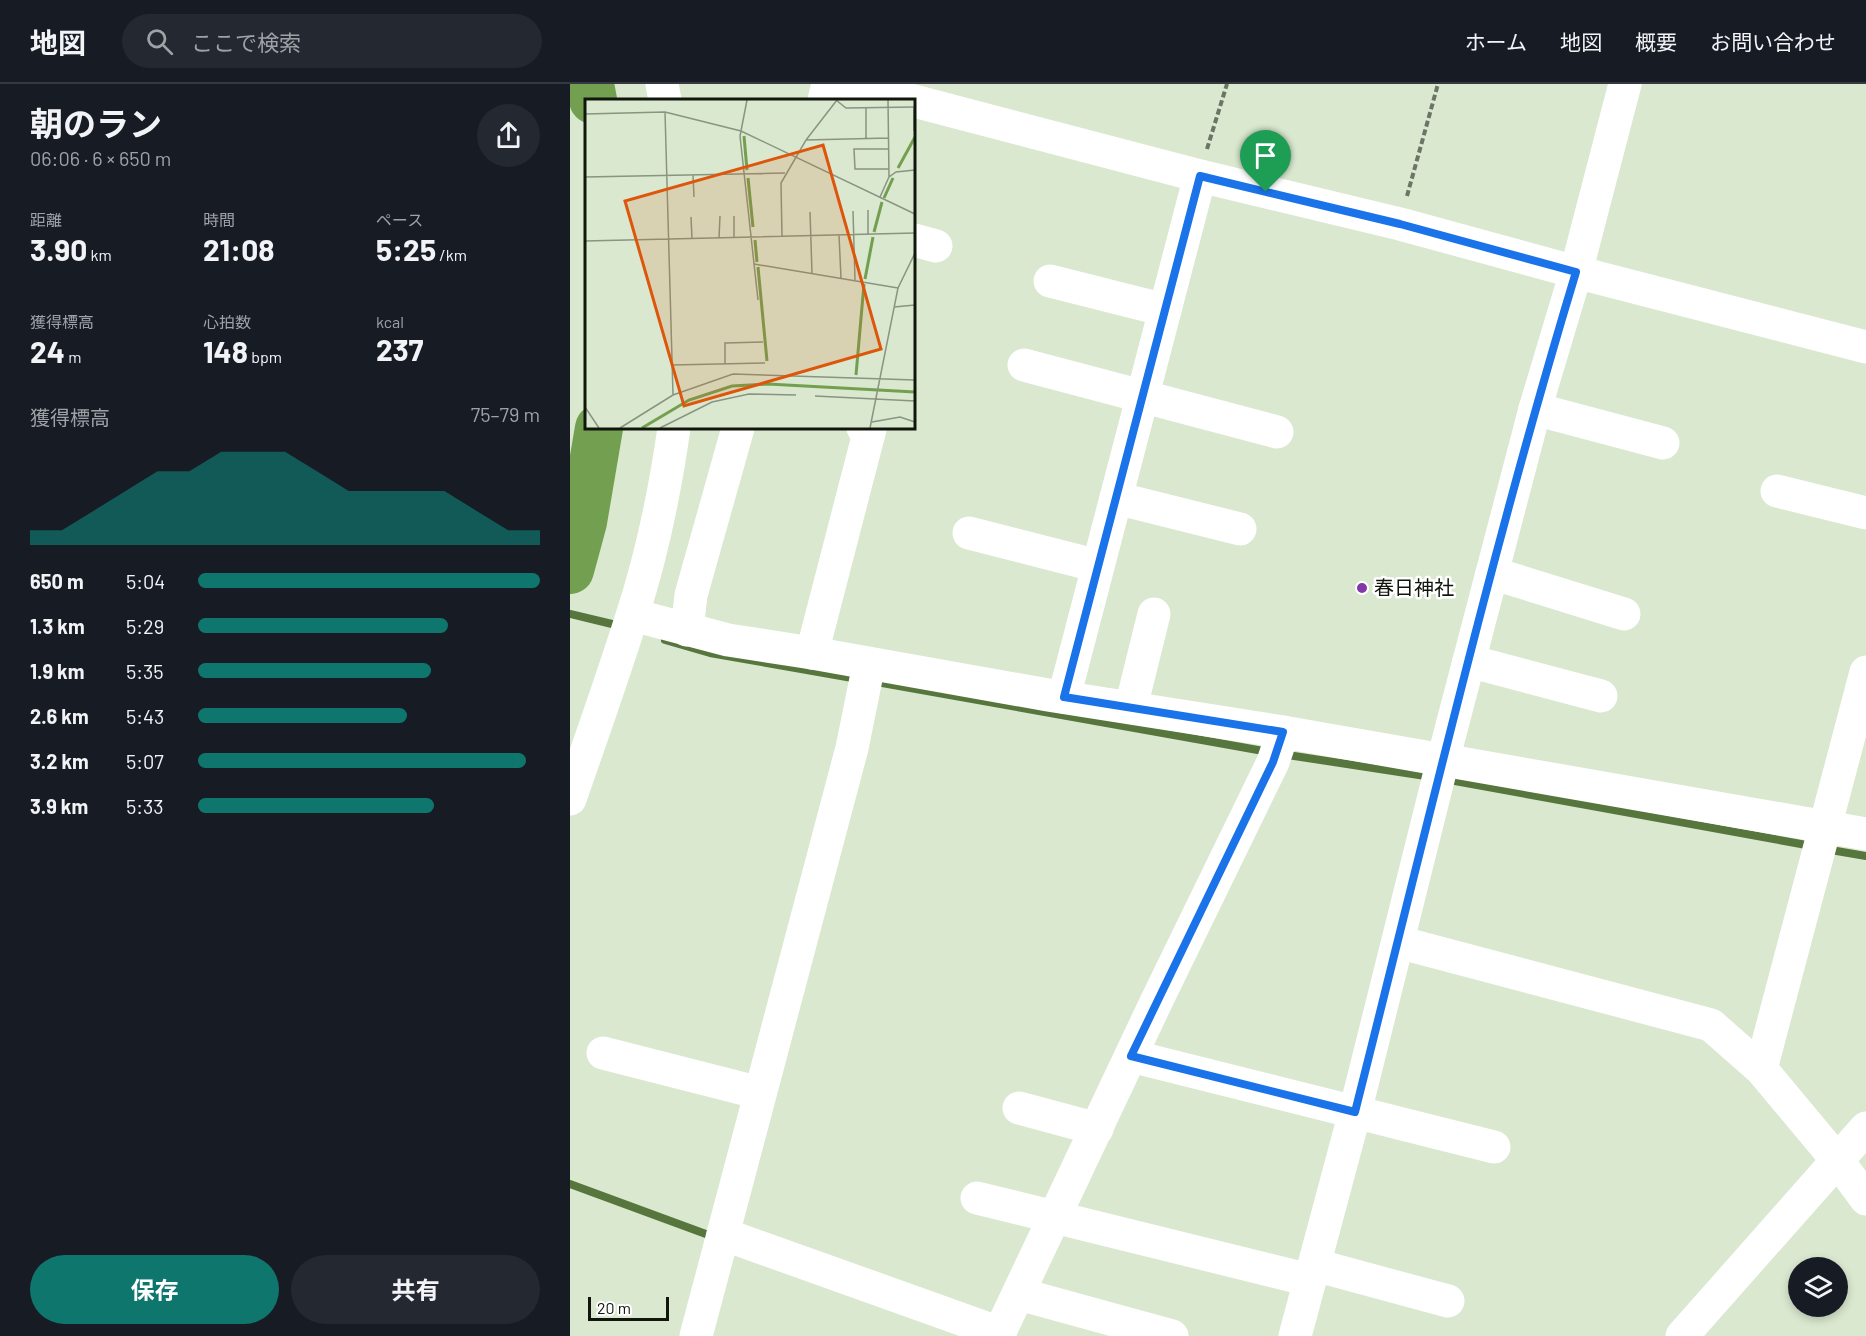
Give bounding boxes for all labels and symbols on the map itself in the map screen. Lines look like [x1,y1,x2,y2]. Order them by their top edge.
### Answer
inset map [585,99,915,429]
pin [1240,130,1291,192]
place label: 春日神社 [1374,575,1454,599]
marker: 春日神社 [1355,581,1369,595]
scale bar [588,1294,669,1322]

